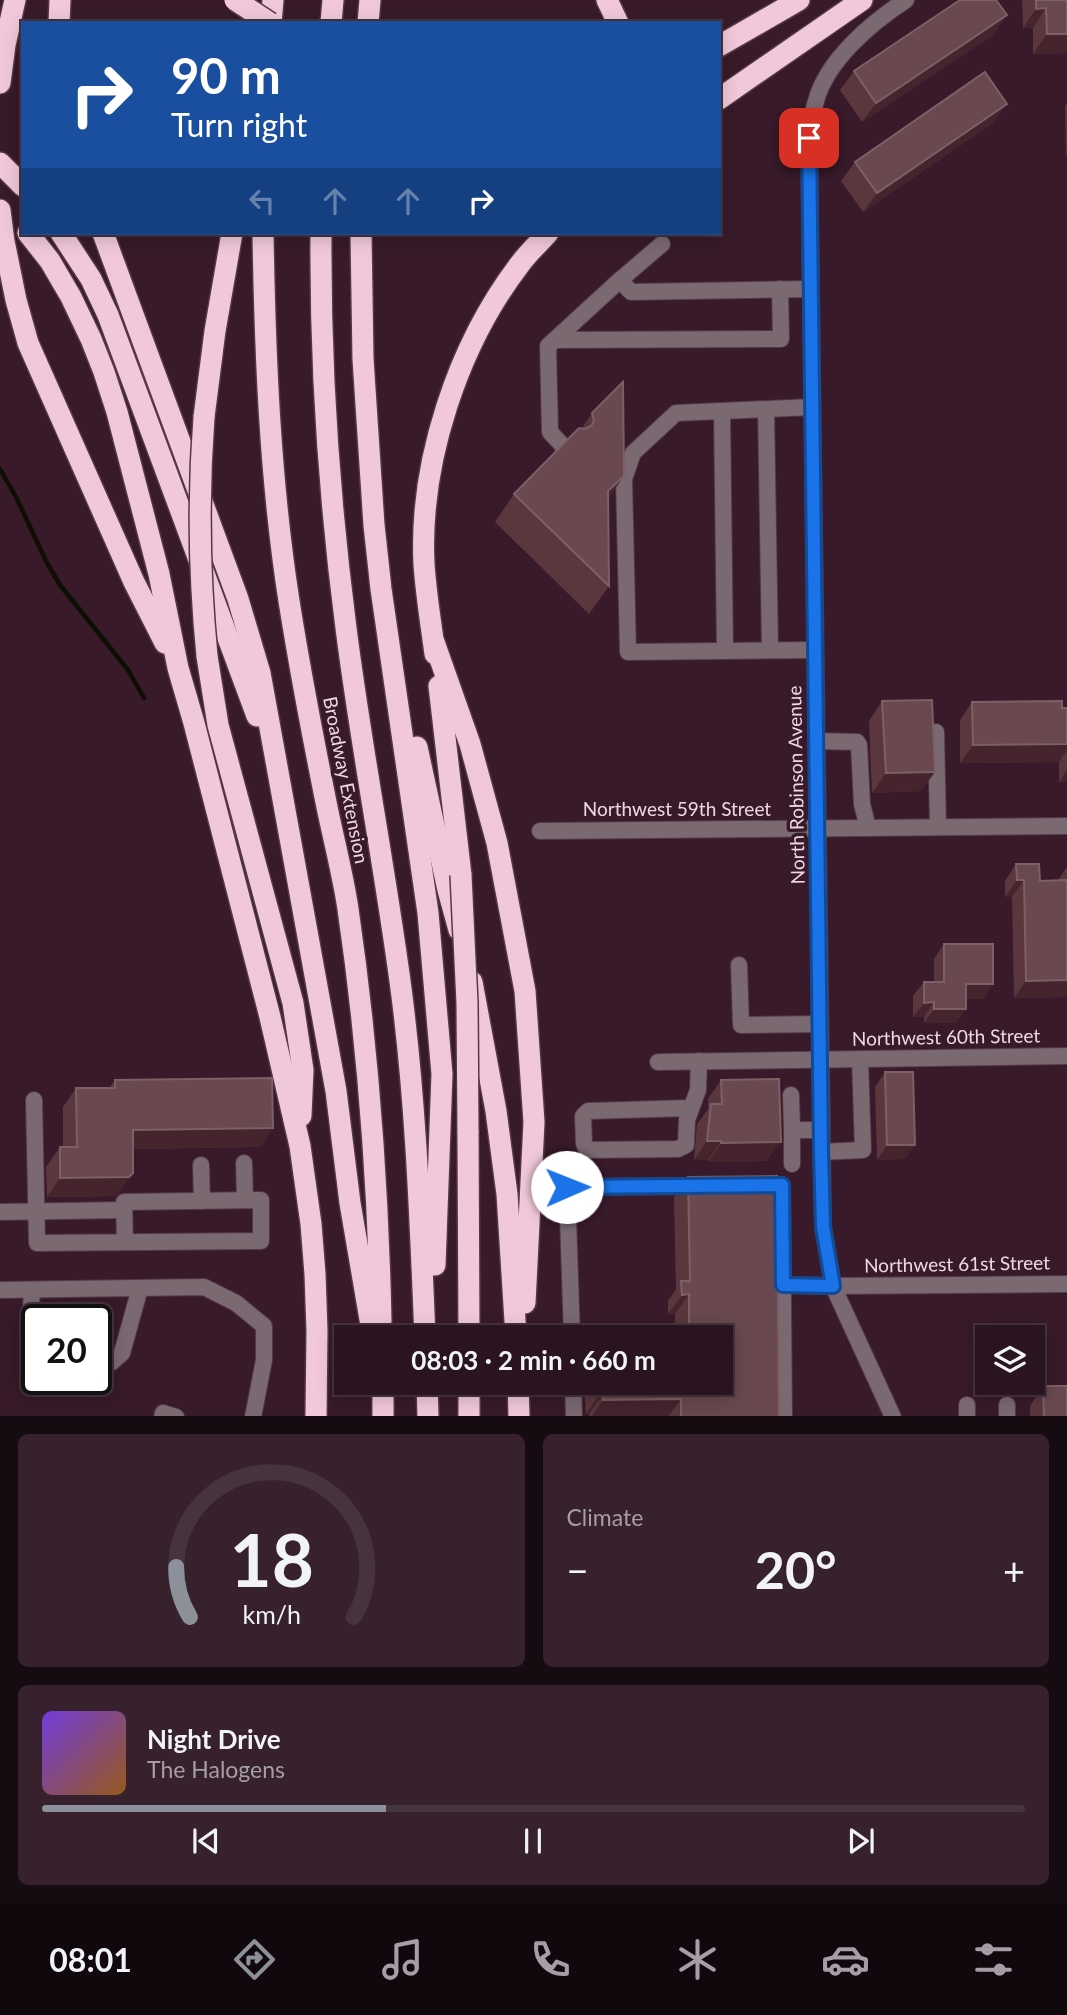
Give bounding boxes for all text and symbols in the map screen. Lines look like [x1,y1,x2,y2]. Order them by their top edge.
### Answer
text: 90 m [171,46,281,104]
icon: right [56,49,147,140]
text: Turn right [171,105,307,144]
pin [779,108,839,168]
icon: arrive [790,119,828,157]
icon: left [243,182,281,220]
icon: ahead [316,182,354,220]
icon: ahead [389,182,427,220]
icon: right [462,182,500,220]
street label: North Robinson Avenue [782,685,809,885]
street label: Broadway Extension [319,694,374,865]
street label: Northwest 59th Street [583,797,771,820]
street label: Northwest 60th Street [852,1023,1041,1050]
position arrow [530,1150,604,1224]
street label: Northwest 61st Street [864,1250,1050,1277]
speed limit sign: 20 [21,1304,112,1395]
map controls [975,1325,1045,1395]
button: layers [975,1325,1045,1395]
text: 08:03 · 2 min · 660 m [411,1344,656,1376]
text: Climate [567,1503,643,1531]
text: 18 [229,1515,313,1603]
text: 20° [755,1538,837,1600]
text: − [567,1547,589,1593]
text: + [1003,1547,1025,1593]
text: km/h [242,1598,301,1628]
text: Night Drive [147,1723,281,1755]
text: The Halogens [147,1755,285,1783]
icon: previous [187,1822,225,1860]
icon: pause [514,1822,552,1860]
icon: next [842,1822,880,1860]
icon: directions [230,1935,279,1984]
icon: music [378,1935,427,1984]
icon: phone [526,1935,575,1984]
icon: climate [673,1935,722,1984]
icon: car [821,1935,870,1984]
icon: filters [969,1935,1018,1984]
text: 08:01 [49,1940,132,1979]

